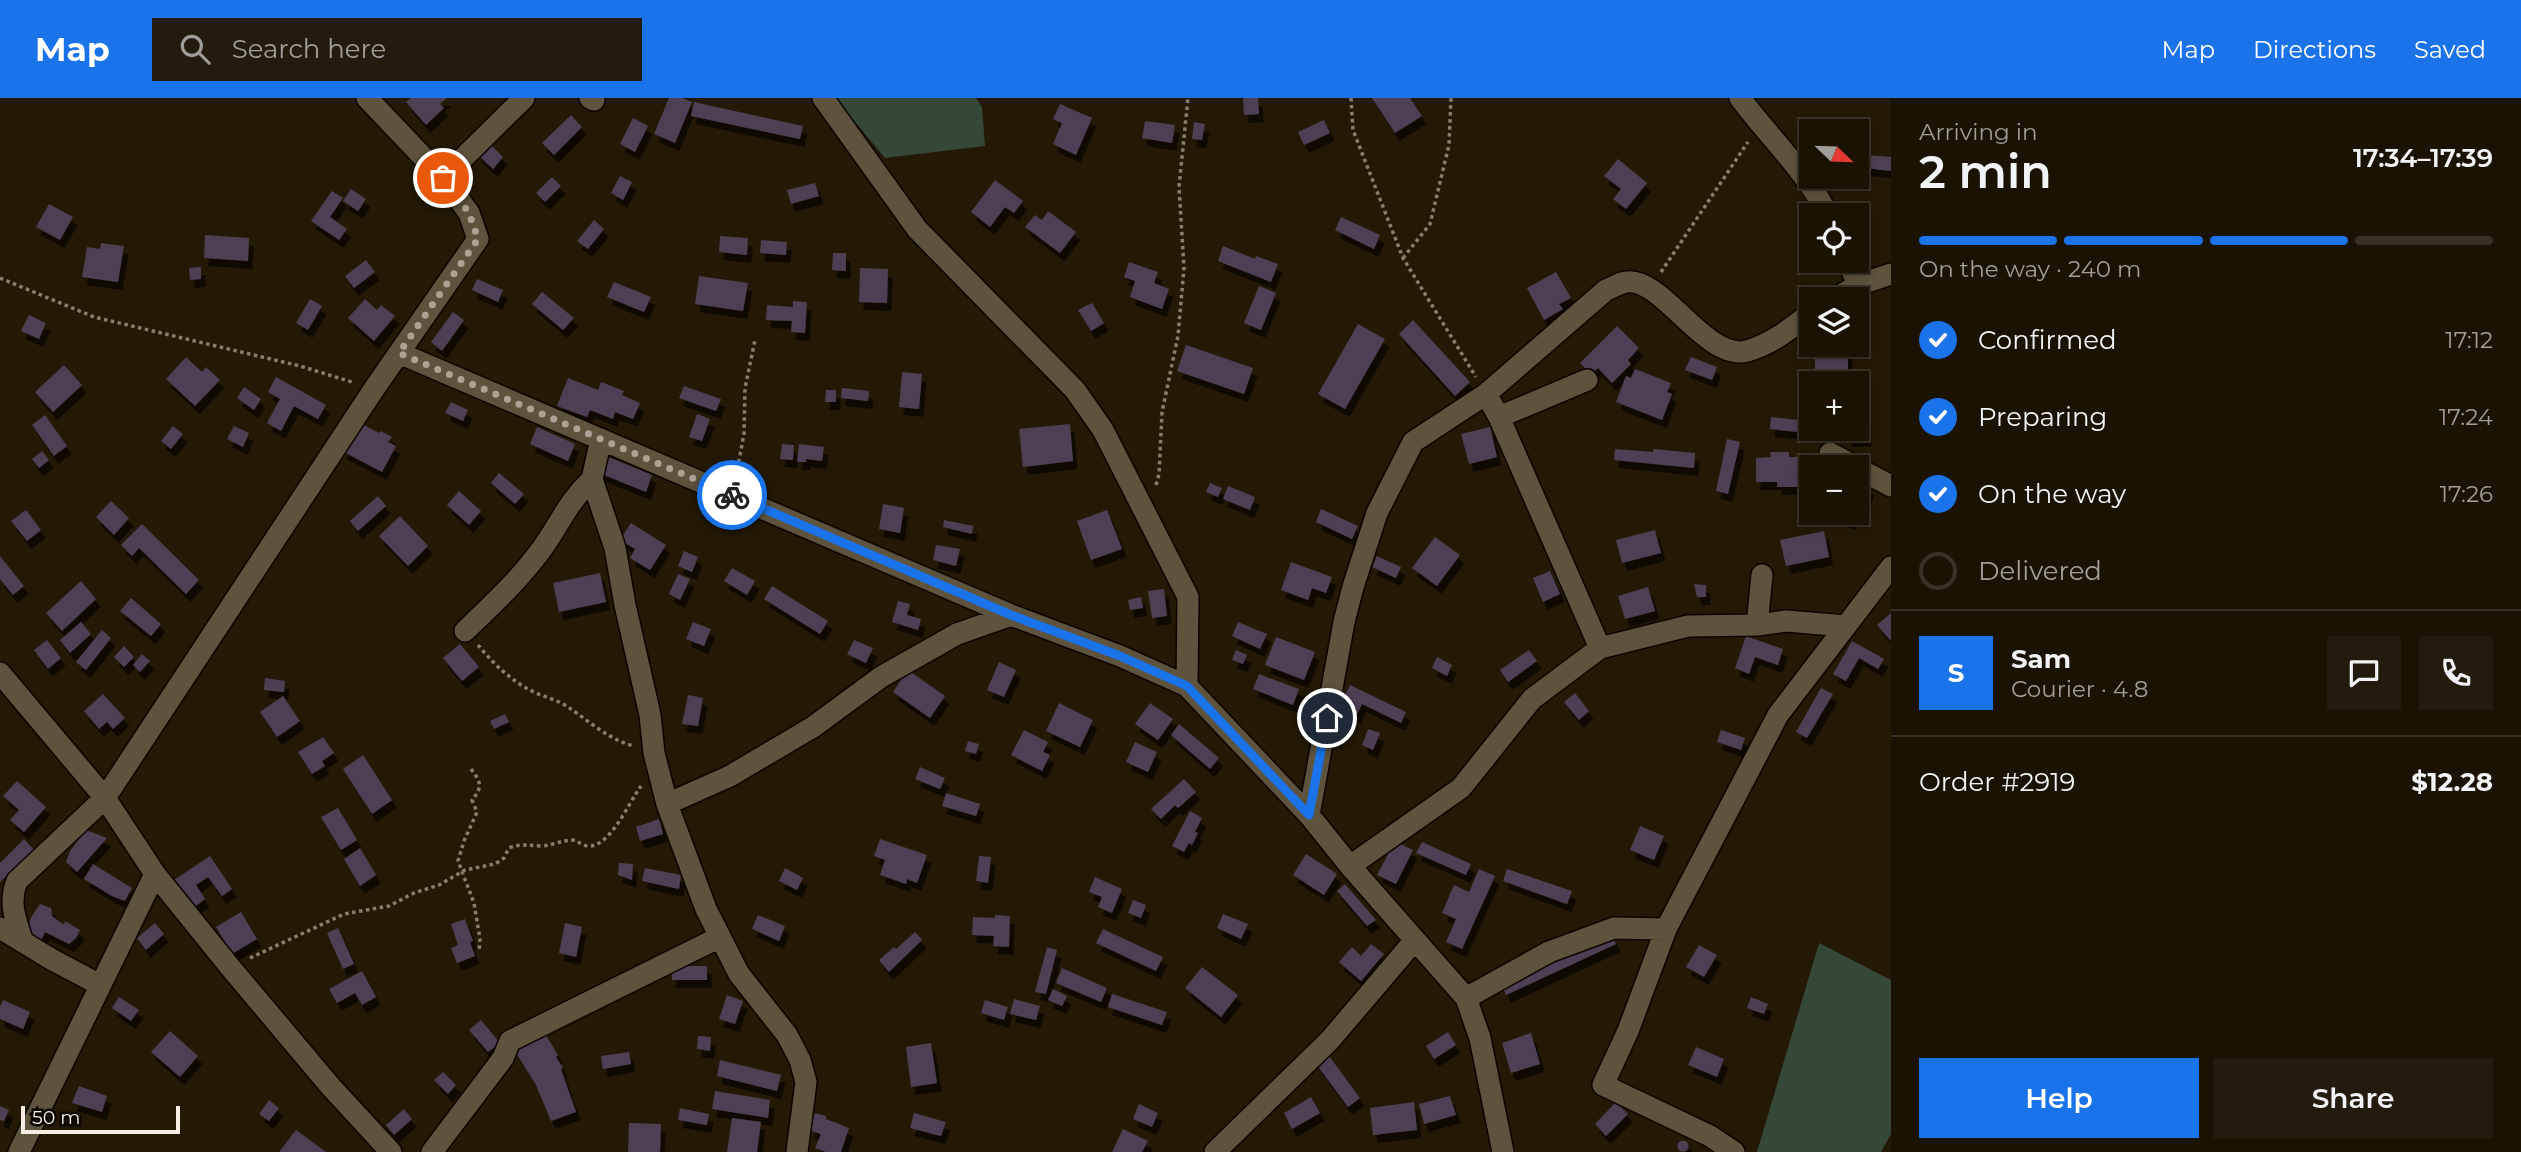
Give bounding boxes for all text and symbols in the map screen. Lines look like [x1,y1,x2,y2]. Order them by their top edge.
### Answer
search box [152,18,642,81]
text: Map [35,29,110,69]
icon: search [176,30,214,68]
text: Search here [232,33,386,65]
text: Map [2162,35,2215,64]
text: Directions [2253,35,2376,64]
text: Saved [2414,35,2486,64]
text: Arriving in [1919,118,2038,146]
north arrow [1799,119,1869,189]
map controls [1799,119,1869,525]
text: 17:34–17:39 [2353,142,2493,174]
text: 2 min [1919,143,2052,200]
pin [413,148,473,208]
icon: bag [424,159,462,197]
button: locate [1799,203,1869,273]
text: On the way · 240 m [1919,255,2141,283]
button: layers [1799,287,1869,357]
icon: check [1919,321,1957,359]
text: Confirmed [1978,324,2117,356]
text: 17:12 [2445,326,2493,354]
button: + [1799,371,1869,441]
icon: check [1919,398,1957,436]
text: Preparing [1978,401,2107,433]
text: 17:24 [2439,403,2493,431]
button: − [1799,455,1869,525]
courier [697,460,767,530]
icon: check [1919,475,1957,513]
icon: bike [713,476,751,514]
text: On the way [1978,478,2126,510]
text: 17:26 [2440,480,2493,508]
text: Delivered [1978,555,2102,587]
button: chat [2327,636,2401,710]
button: phone [2419,636,2493,710]
text: Sam [2011,643,2071,675]
text: S [1948,657,1964,689]
text: Courier · 4.8 [2011,675,2148,703]
pin [1297,688,1357,748]
icon: home [1308,699,1346,737]
text: Order #2919 [1919,766,2075,798]
text: $12.28 [2411,766,2493,798]
button: Help [1919,1058,2199,1138]
button: Share [2213,1058,2493,1138]
scale bar [21,1103,180,1135]
text: 50 m [32,1106,80,1129]

